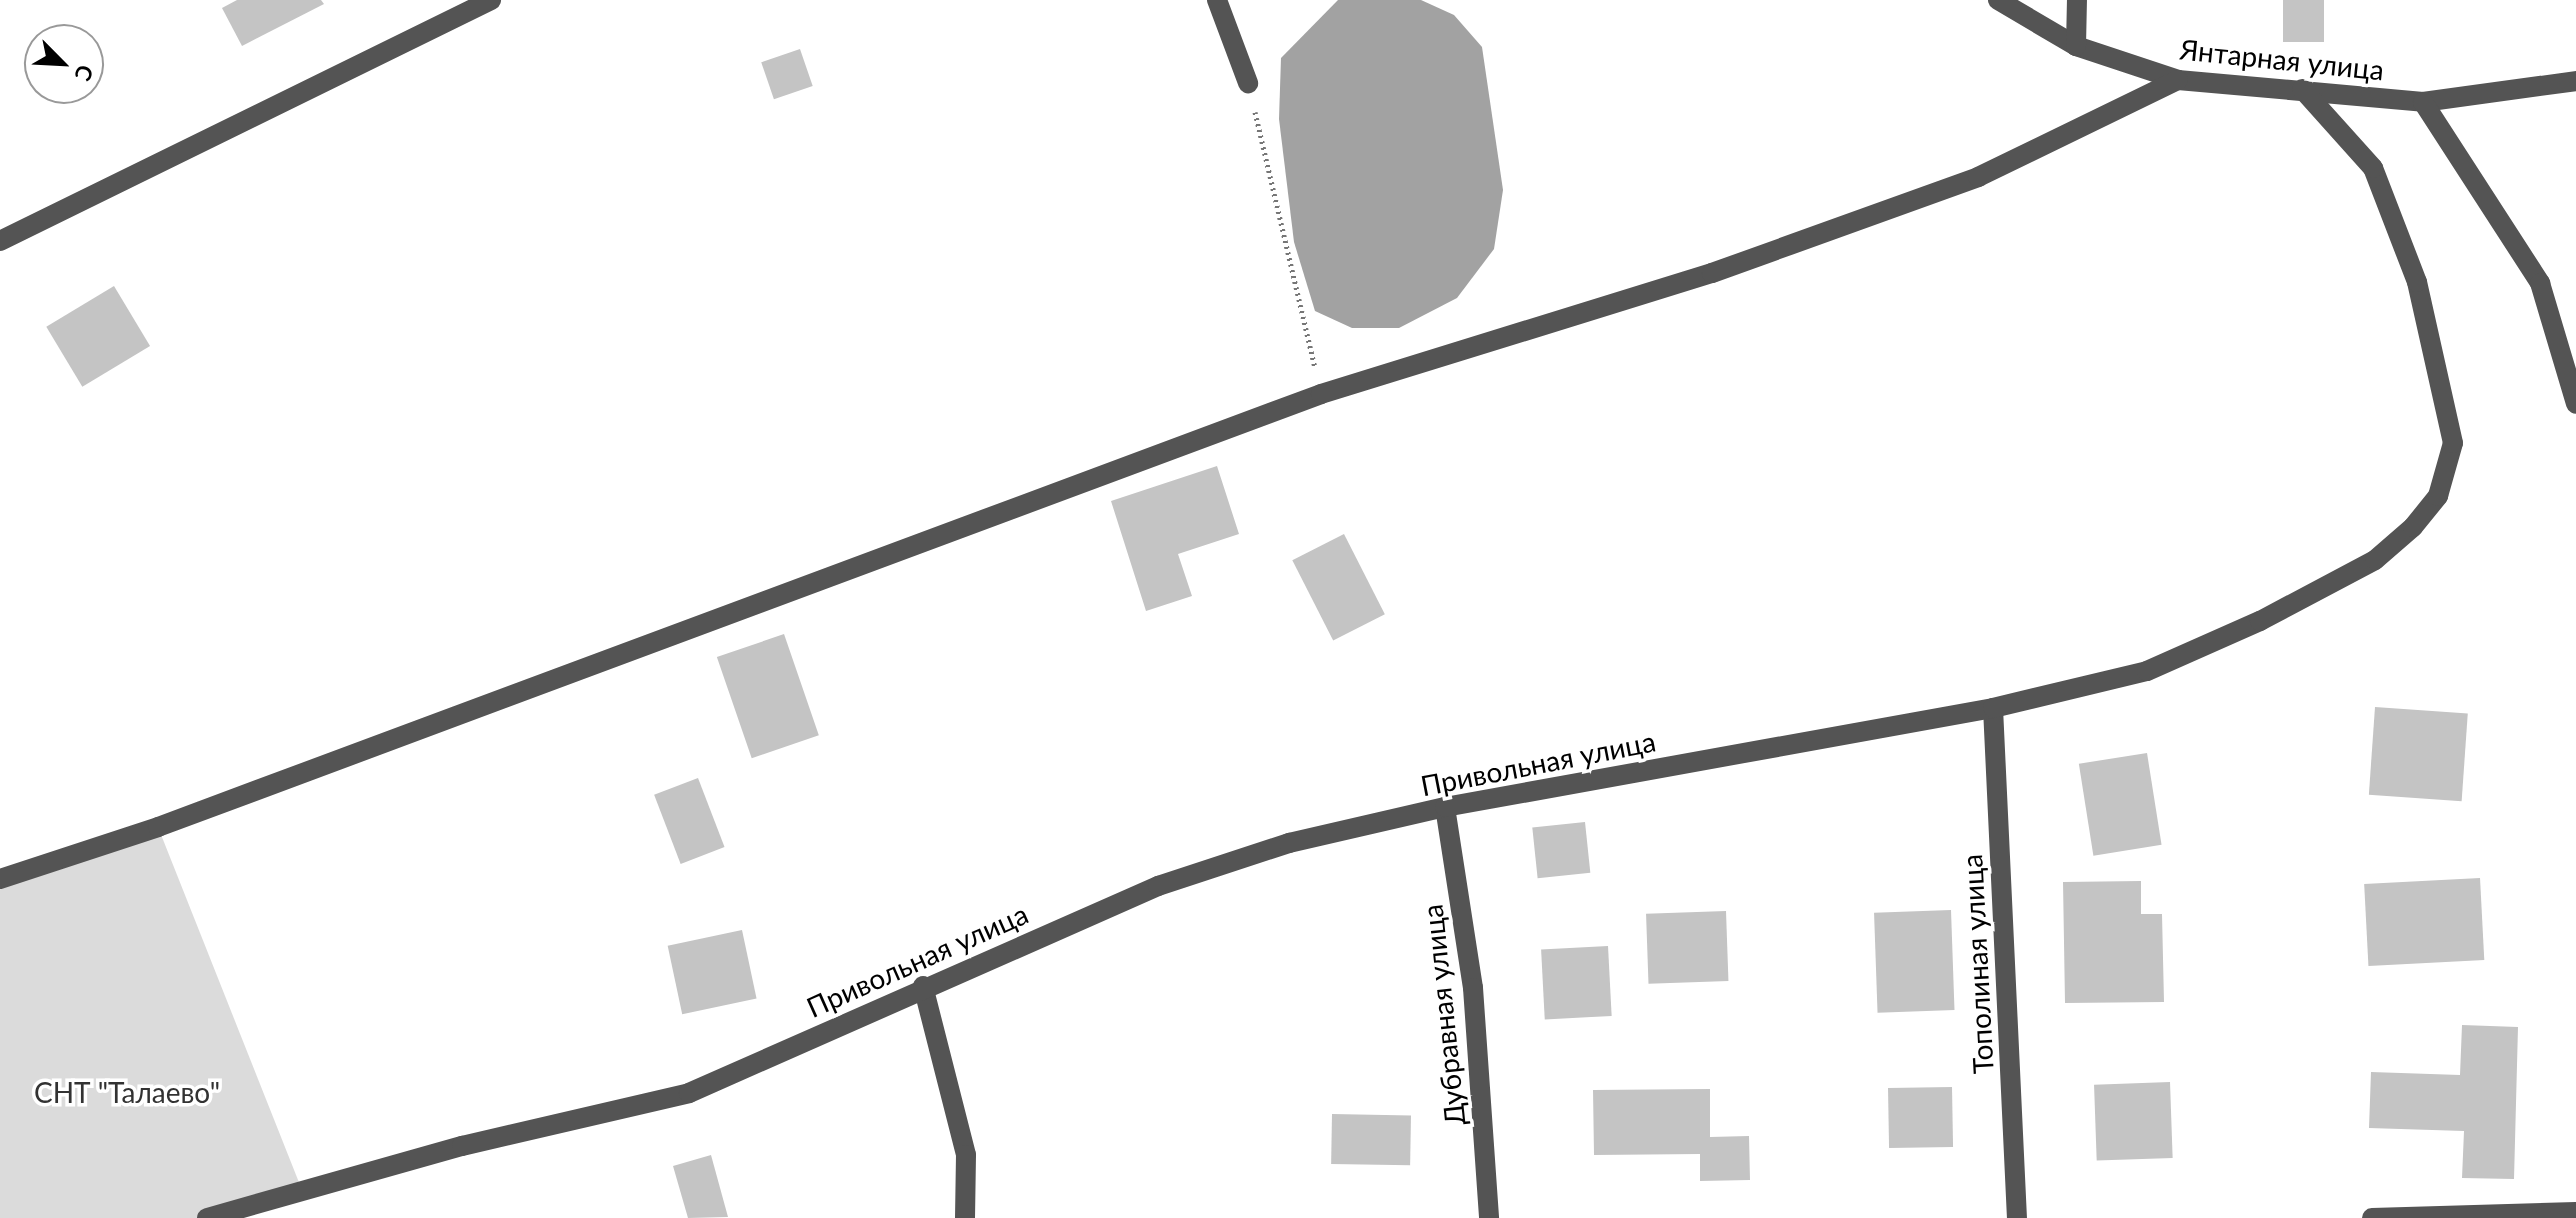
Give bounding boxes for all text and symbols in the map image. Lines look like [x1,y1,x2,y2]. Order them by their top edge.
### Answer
north arrow [24,24,104,104]
street label: Янтарная улица [2178,32,2386,86]
text: С [69,61,100,85]
street label: Привольная улица [1418,724,1658,802]
street label: Тополиная улица [1954,853,2000,1075]
street label: Привольная улица [801,896,1033,1024]
street label: Дубравная улица [1415,903,1471,1127]
park label: СНТ "Талаево" [34,1075,220,1109]

